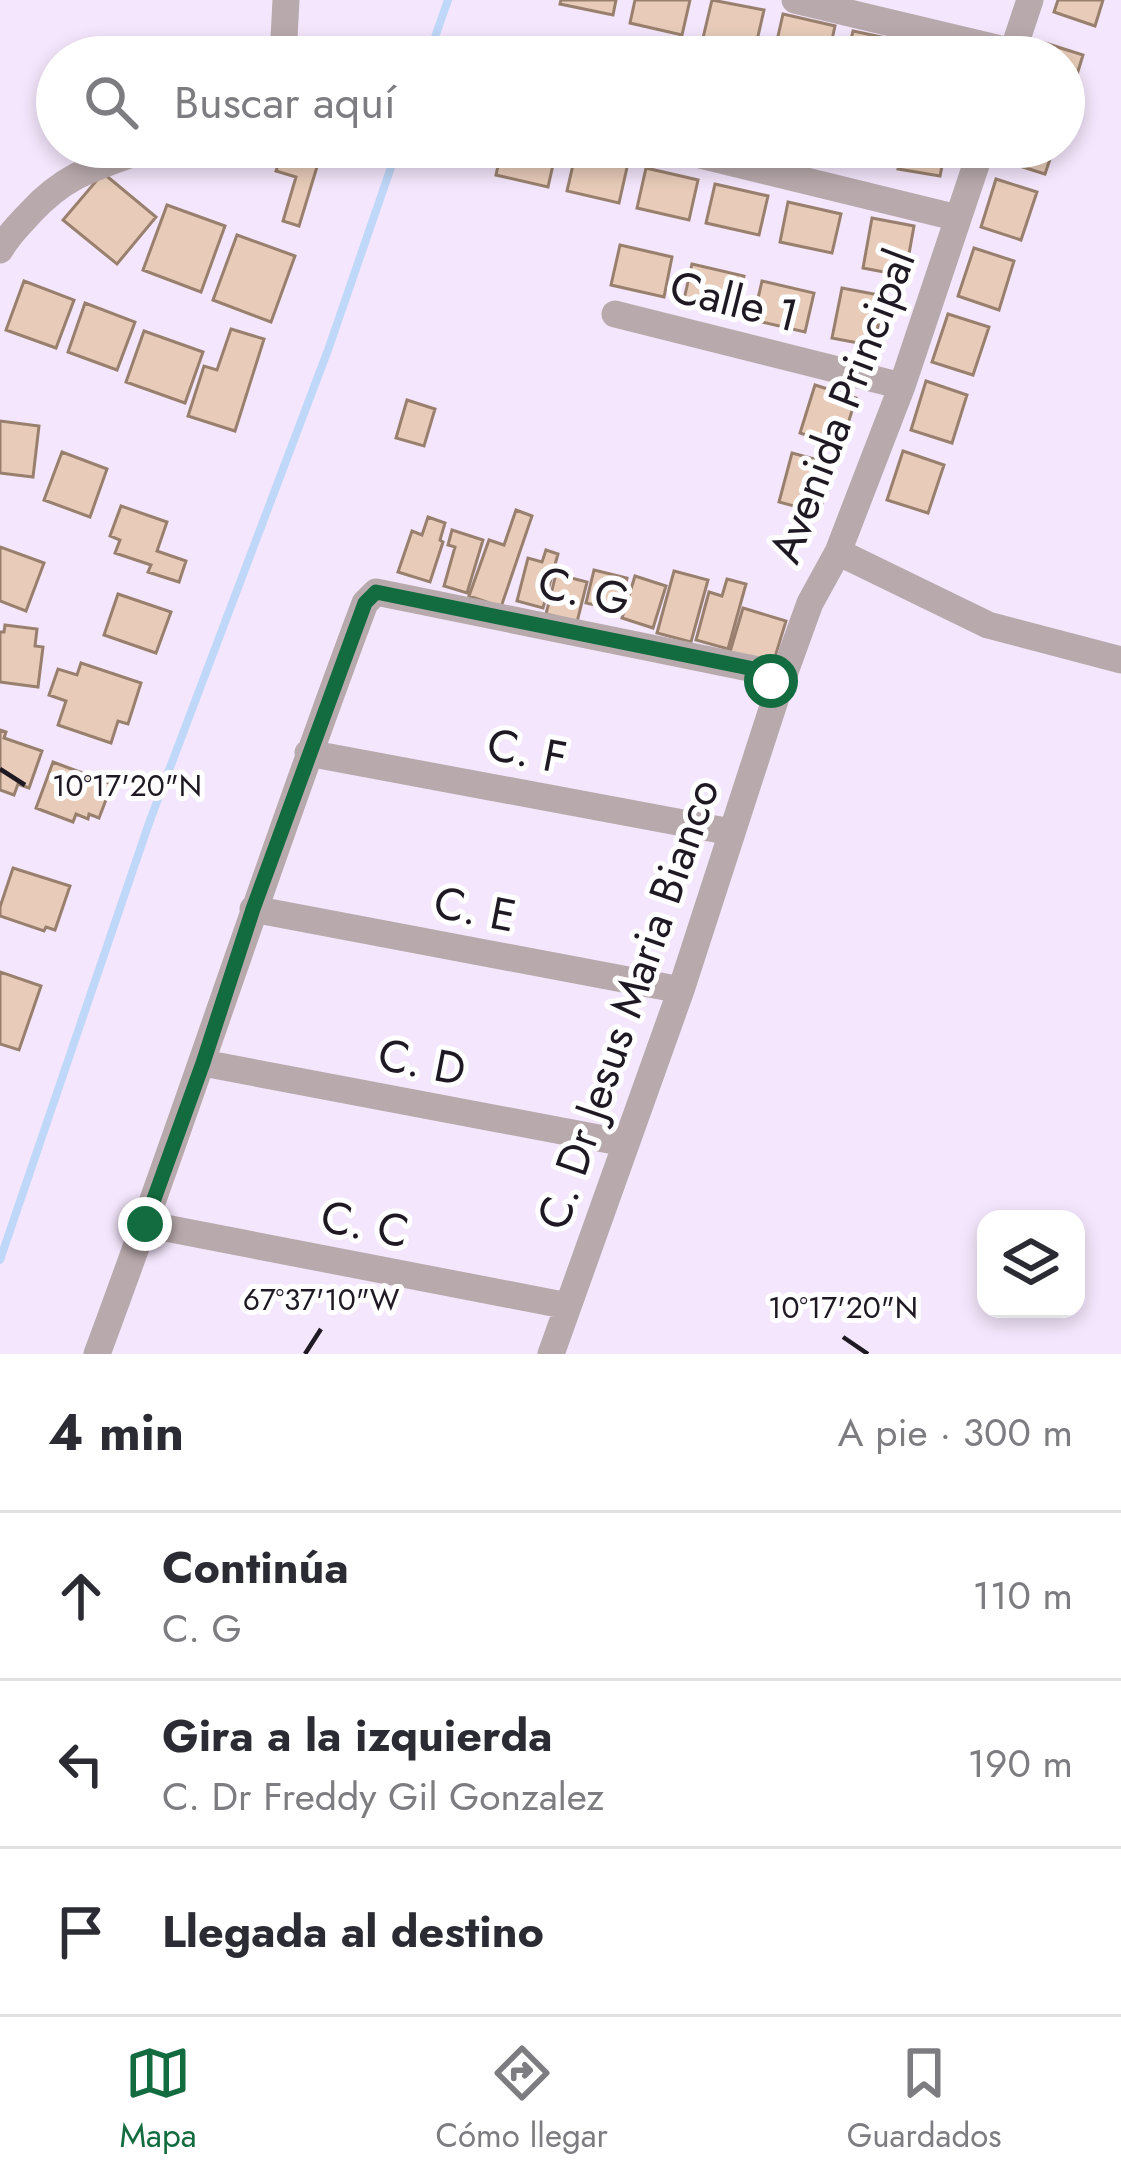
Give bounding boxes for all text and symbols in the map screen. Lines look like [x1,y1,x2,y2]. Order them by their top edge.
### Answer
search box [36,36,1085,168]
icon: search [78,69,144,135]
text: Buscar aquí [174,70,396,135]
street label: Avenida Principal [752,240,932,572]
street label: Calle 1 [663,254,805,348]
street label: C. G [532,550,636,632]
route start [744,654,798,708]
street label: C. F [482,711,572,791]
text: 10°17'20"N [52,764,202,807]
street label: C. Dr Jesus Maria Bianco [520,770,736,1238]
street label: C. E [429,869,521,949]
street label: C. D [373,1022,471,1102]
street label: C. C [316,1184,414,1264]
route end [118,1197,172,1251]
map controls [977,1210,1085,1318]
button: layers [977,1210,1085,1318]
text: 67°37'10"W [243,1278,400,1321]
text: 10°17'20"N [768,1286,918,1329]
text: 4 min [48,1395,184,1469]
text: A pie · 300 m [838,1404,1073,1461]
text: Continúa [162,1535,349,1600]
icon: ahead [48,1563,114,1629]
text: 110 m [972,1567,1073,1624]
text: C. G [162,1600,242,1657]
text: Gira a la izquierda [162,1703,553,1768]
icon: left [48,1731,114,1797]
text: 190 m [967,1735,1073,1792]
text: C. Dr Freddy Gil Gonzalez [162,1768,604,1825]
icon: arrive [48,1899,114,1965]
text: Llegada al destino [162,1899,544,1964]
tab: Mapa [119,2040,197,2159]
tab: Cómo llegar [435,2040,608,2159]
tab: Guardados [847,2040,1002,2159]

